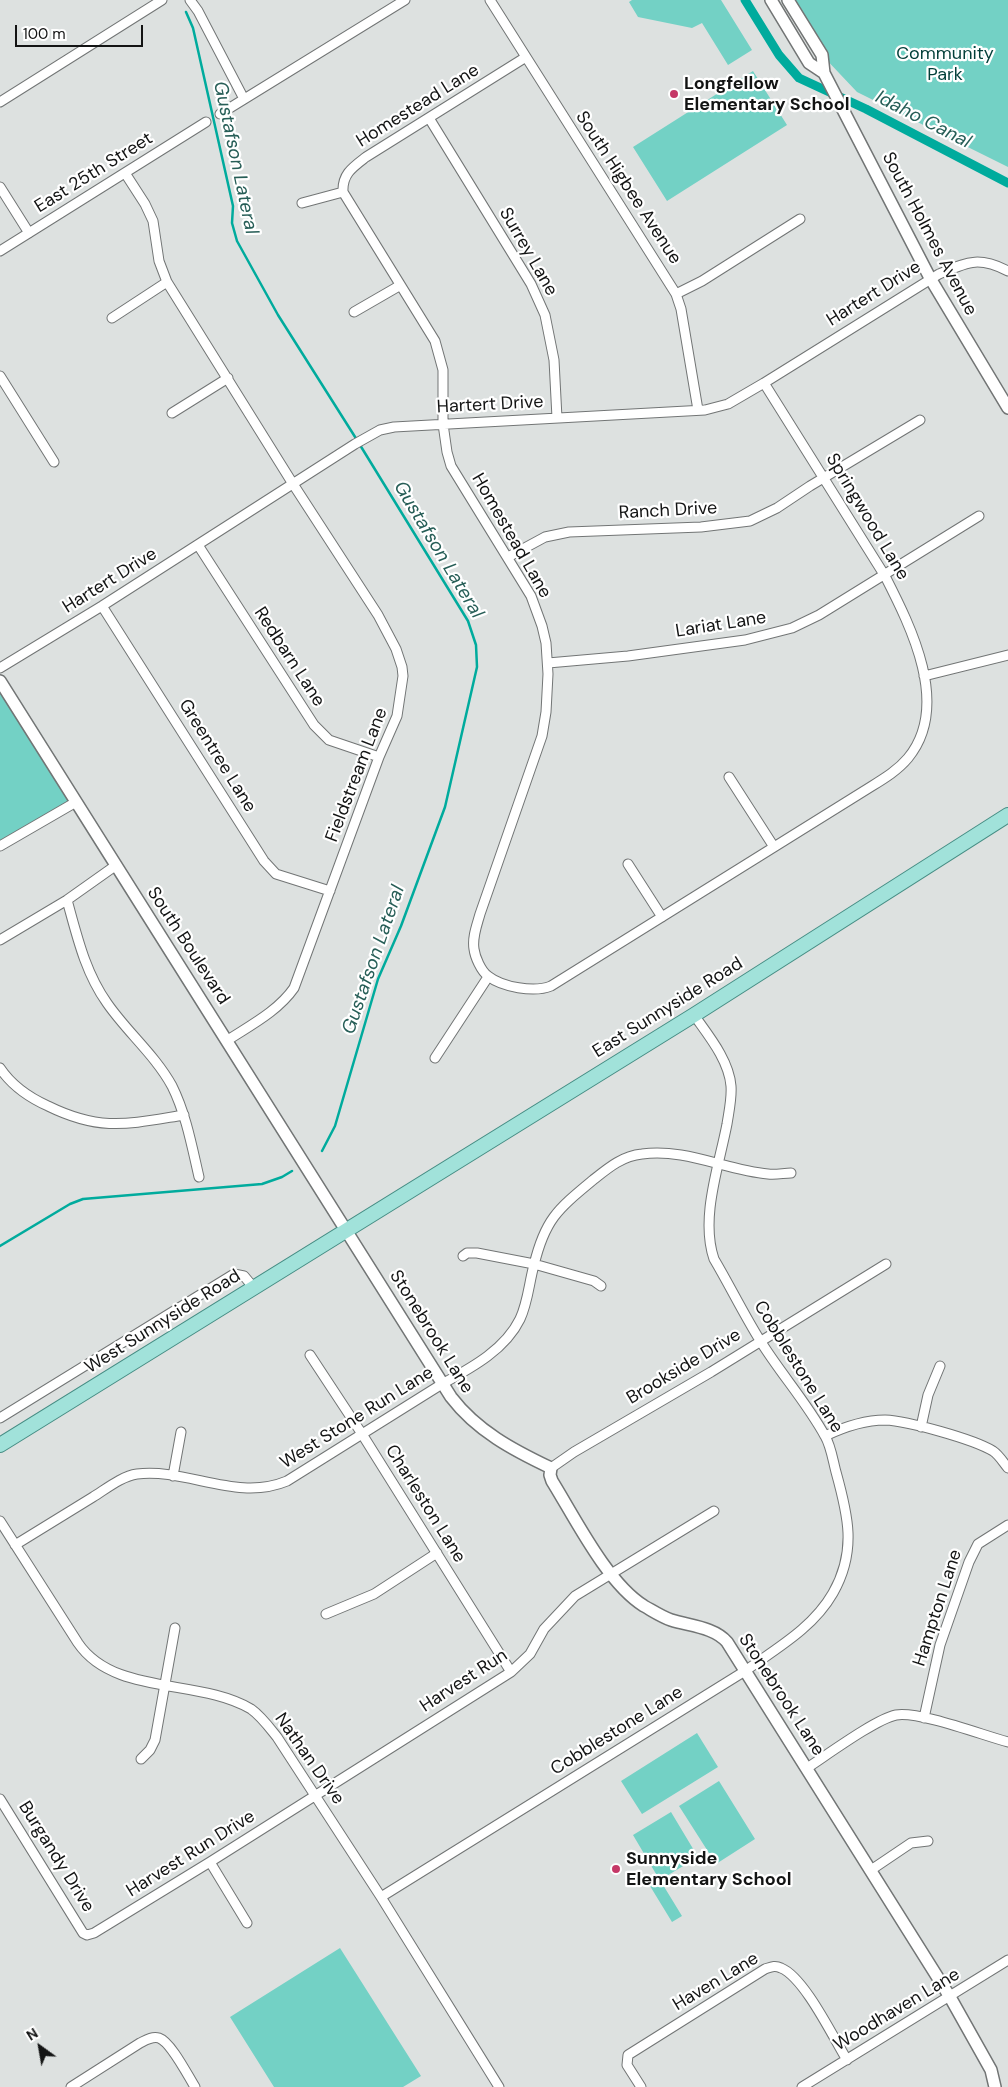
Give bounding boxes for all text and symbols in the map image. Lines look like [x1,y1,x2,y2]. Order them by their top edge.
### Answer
scale bar [18,15,145,47]
text: 100 m [23,24,66,44]
park label: Community Park [896,43,994,86]
street label: Homestead Lane [353,60,483,152]
place label: Longfellow Elementary School [684,73,850,116]
water label: Gustafson Lateral [208,79,262,237]
water label: Idaho Canal [871,86,975,154]
marker: Longfellow Elementary School [668,88,680,100]
street label: South Higbee Avenue [570,108,686,268]
street label: East 25th Street [31,128,157,218]
street label: South Holmes Avenue [877,149,981,319]
street label: Surrey Lane [494,204,562,300]
street label: Hartert Drive [823,257,925,331]
street label: Hartert Drive [436,391,544,419]
street label: Springwood Lane [821,450,913,584]
street label: Homestead Lane [467,470,555,602]
water label: Gustafson Lateral [388,477,488,623]
street label: Ranch Drive [618,498,718,524]
street label: Hartert Drive [59,544,161,618]
street label: Redbarn Lane [249,603,329,711]
street label: Lariat Lane [674,607,768,643]
street label: Greentree Lane [174,695,260,817]
street label: Fieldstream Lane [321,705,393,845]
street label: South Boulevard [142,883,234,1009]
water label: Gustafson Lateral [338,883,410,1037]
street label: East Sunnyside Road [589,953,747,1063]
street label: West Sunnyside Road [81,1265,245,1379]
street label: Stonebrook Lane [384,1266,478,1398]
street label: Cobblestone Lane [749,1297,847,1437]
street label: Brookside Drive [623,1324,745,1410]
street label: West Stone Run Lane [276,1362,438,1474]
street label: Charleston Lane [380,1441,470,1567]
street label: Hampton Lane [909,1547,967,1669]
street label: Stonebrook Lane [734,1630,828,1760]
street label: Harvest Run [416,1645,512,1717]
street label: Cobblestone Lane [547,1682,687,1780]
street label: Nathan Drive [269,1709,349,1809]
street label: Burgandy Drive [13,1798,99,1916]
street label: Harvest Run Drive [123,1806,259,1902]
place label: Sunnyside Elementary School [626,1848,792,1890]
marker: Sunnyside Elementary School [610,1863,622,1875]
street label: Haven Lane [669,1948,763,2016]
street label: Woodhaven Lane [830,1964,964,2056]
north arrow [15,2022,65,2072]
text: N [23,2024,41,2045]

